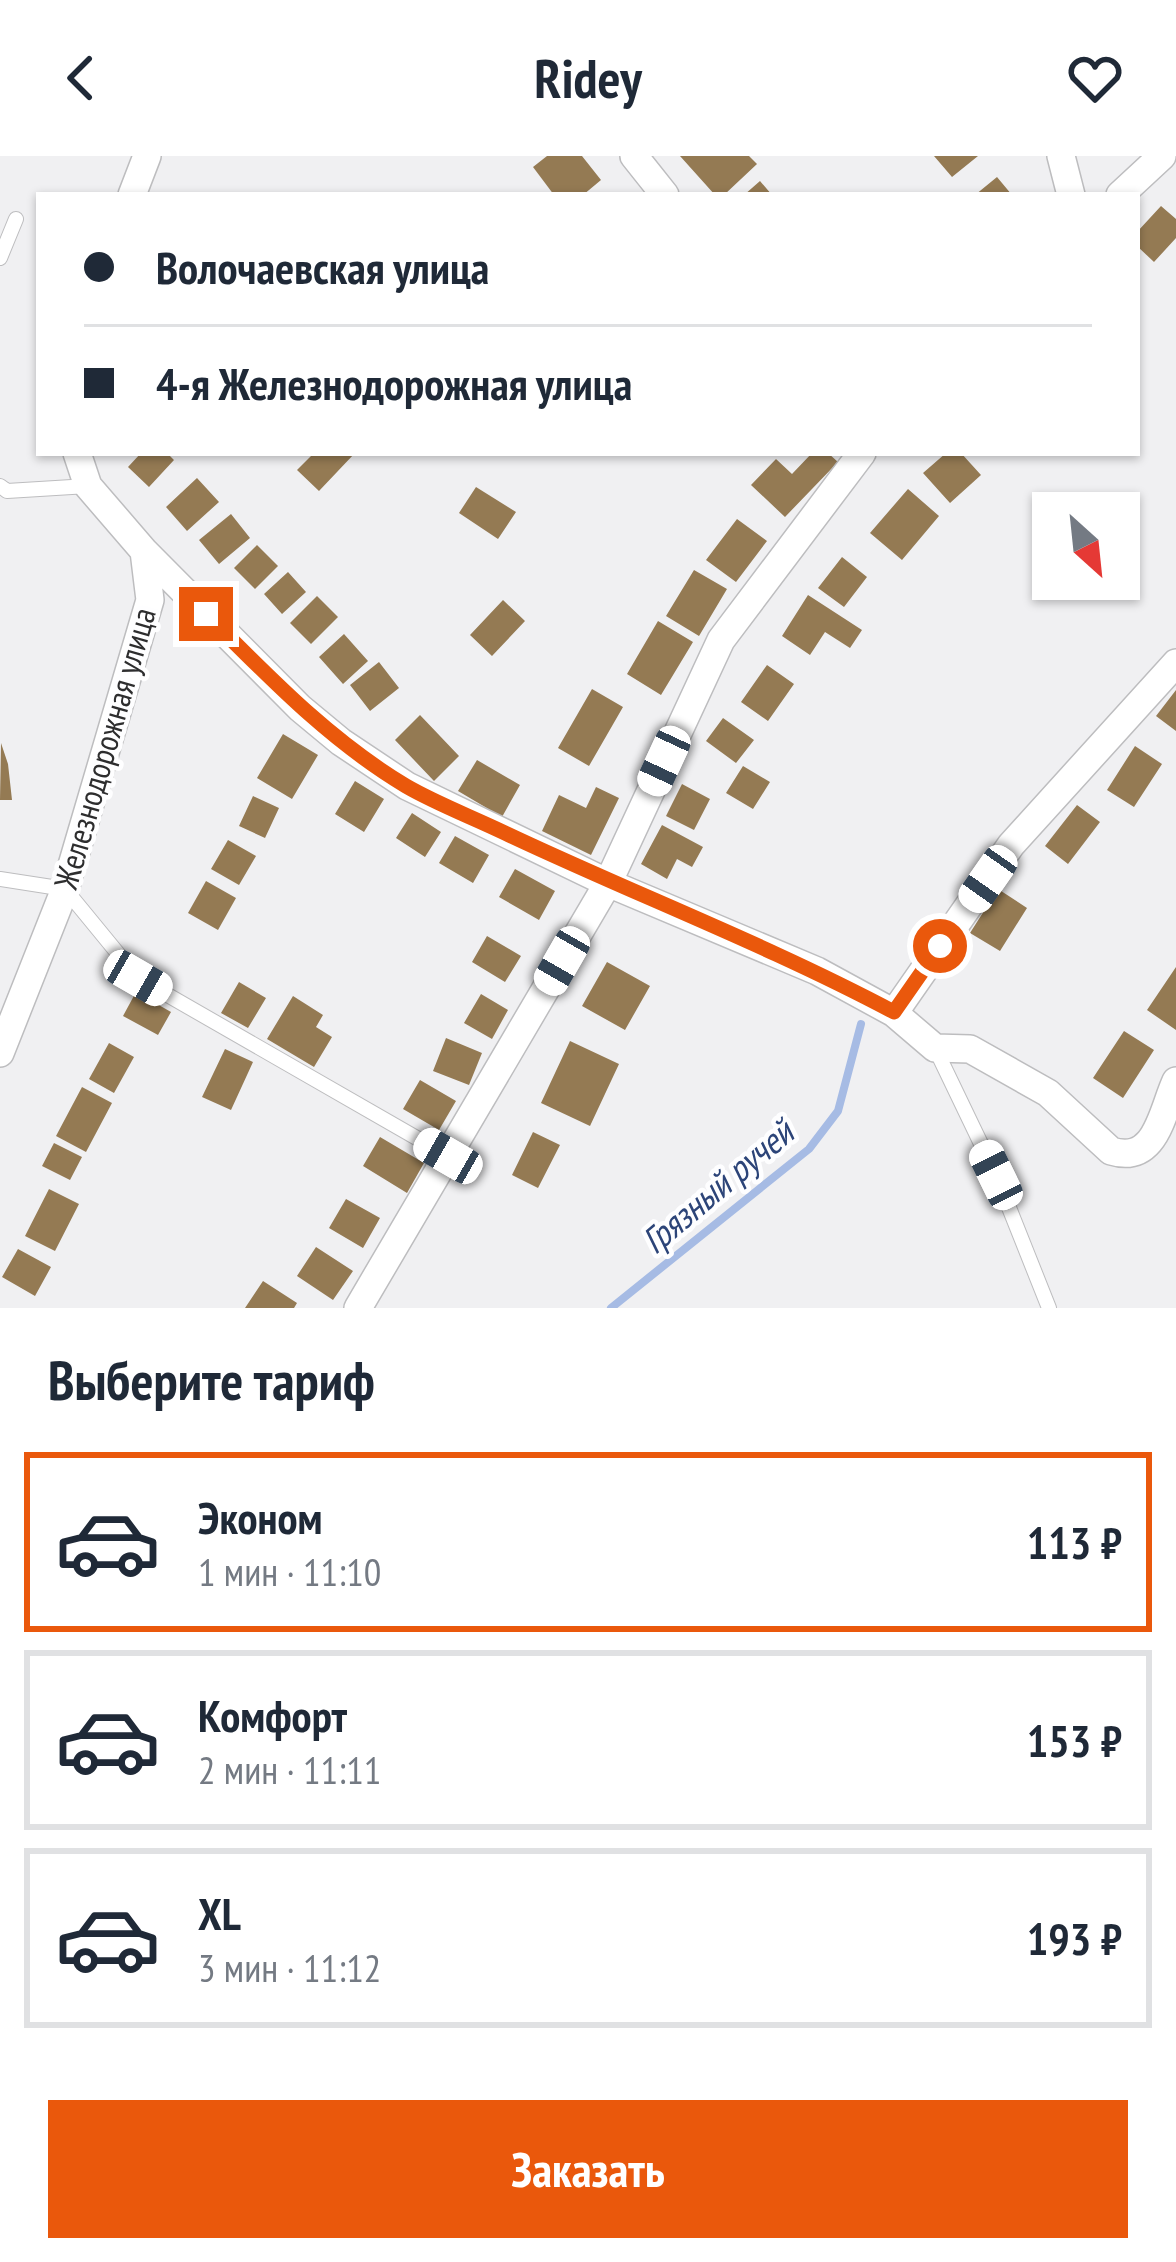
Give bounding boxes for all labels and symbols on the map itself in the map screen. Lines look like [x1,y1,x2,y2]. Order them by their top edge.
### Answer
north arrow [1032,492,1140,600]
route end [179,587,233,641]
street label: Железнодорожная улица [43,602,165,895]
car [632,721,696,801]
car [953,839,1023,919]
route start [913,919,967,973]
car [528,921,596,1001]
car [98,944,178,1012]
water label: Грязный ручей [631,1107,805,1263]
car [408,1122,488,1190]
car [964,1135,1028,1215]

